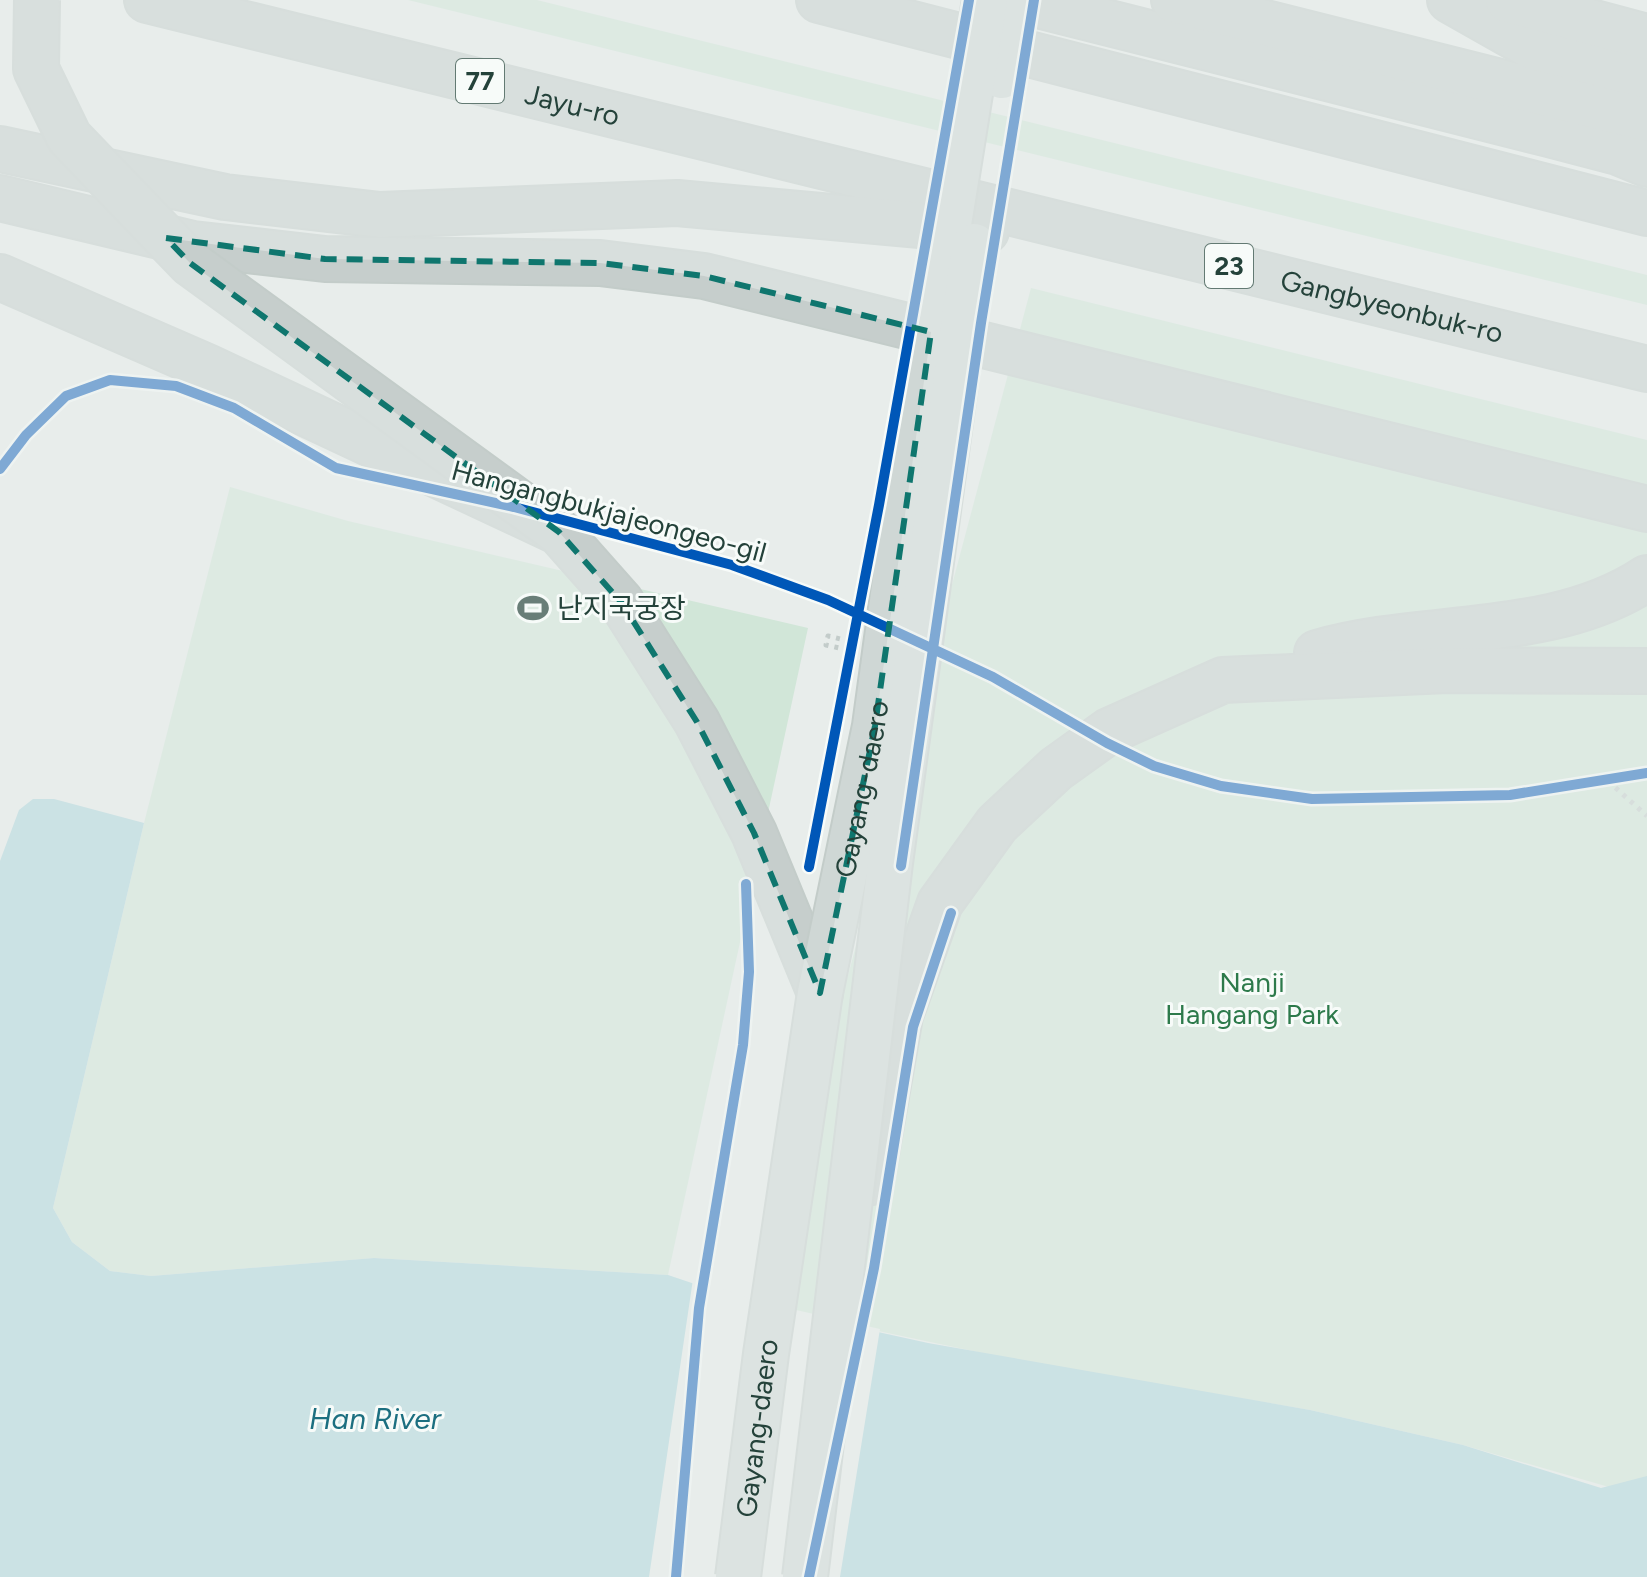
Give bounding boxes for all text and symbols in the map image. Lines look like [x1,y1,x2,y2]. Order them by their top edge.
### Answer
road number: 77 [456,59,504,103]
street label: Jayu-ro [522,77,623,133]
road number: 23 [1205,244,1253,288]
street label: Gangbyeonbuk-ro [1277,262,1507,350]
street label: Hangangbukjajeongeo-gil [448,453,770,569]
sports icon: 난지국궁장 [516,591,550,625]
place label: 난지국궁장 [557,591,686,625]
street label: Gayang-daero [827,699,895,880]
park label: Nanji Hangang Park [1165,965,1339,1031]
street label: Gayang-daero [729,1337,785,1519]
water label: Han River [309,1400,443,1437]

